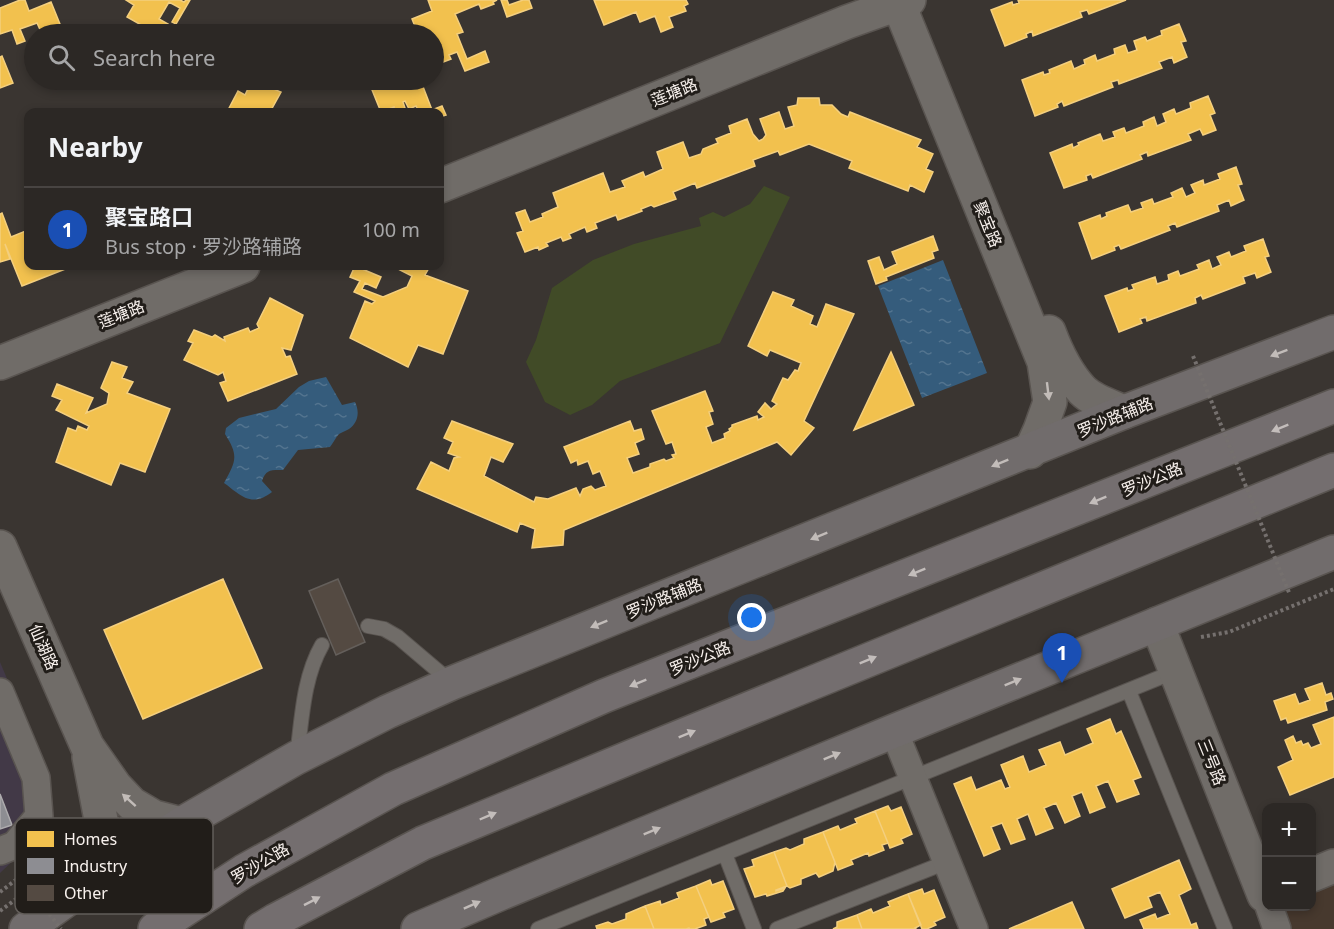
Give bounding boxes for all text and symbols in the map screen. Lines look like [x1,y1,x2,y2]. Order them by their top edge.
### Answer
search box [24,24,444,90]
icon: search [45,41,78,74]
text: Search here [93,42,215,72]
street label: 莲塘路 [648,73,700,111]
text: Nearby [48,129,143,165]
street label: 聚宝路 [969,198,1007,250]
text: 聚宝路口 [105,201,193,231]
text: 1 [62,216,73,243]
text: 100 m [362,216,420,243]
text: Bus stop · 罗沙路辅路 [105,233,302,260]
street label: 莲塘路 [95,295,147,333]
one-way arrow [1270,348,1288,358]
one-way arrow [1044,382,1053,401]
street label: 罗沙路辅路 [1074,392,1156,442]
one-way arrow [1270,423,1288,433]
street label: 罗沙公路 [1118,457,1186,501]
one-way arrow [991,458,1009,468]
one-way arrow [1089,495,1107,505]
one-way arrow [810,531,828,541]
one-way arrow [908,568,926,577]
street label: 罗沙路辅路 [623,573,705,623]
your location [737,603,766,632]
one-way arrow [590,619,608,629]
street label: 仙湖路 [24,621,64,673]
pin: 1 [1042,634,1082,683]
street label: 罗沙公路 [666,636,734,680]
one-way arrow [859,655,877,664]
one-way arrow [1004,677,1022,686]
one-way arrow [629,678,647,688]
one-way arrow [679,729,697,739]
street label: 三号路 [1193,736,1231,788]
one-way arrow [824,751,842,761]
one-way arrow [122,794,137,807]
map controls [1262,803,1316,911]
button: + [1262,803,1316,857]
one-way arrow [479,811,497,820]
legend [15,818,213,914]
one-way arrow [643,826,661,835]
text: Homes [64,828,117,850]
street label: 罗沙公路 [227,837,293,889]
text: Industry [64,855,128,877]
button: − [1262,857,1316,911]
text: Other [64,882,108,904]
one-way arrow [304,896,321,905]
one-way arrow [463,900,481,910]

